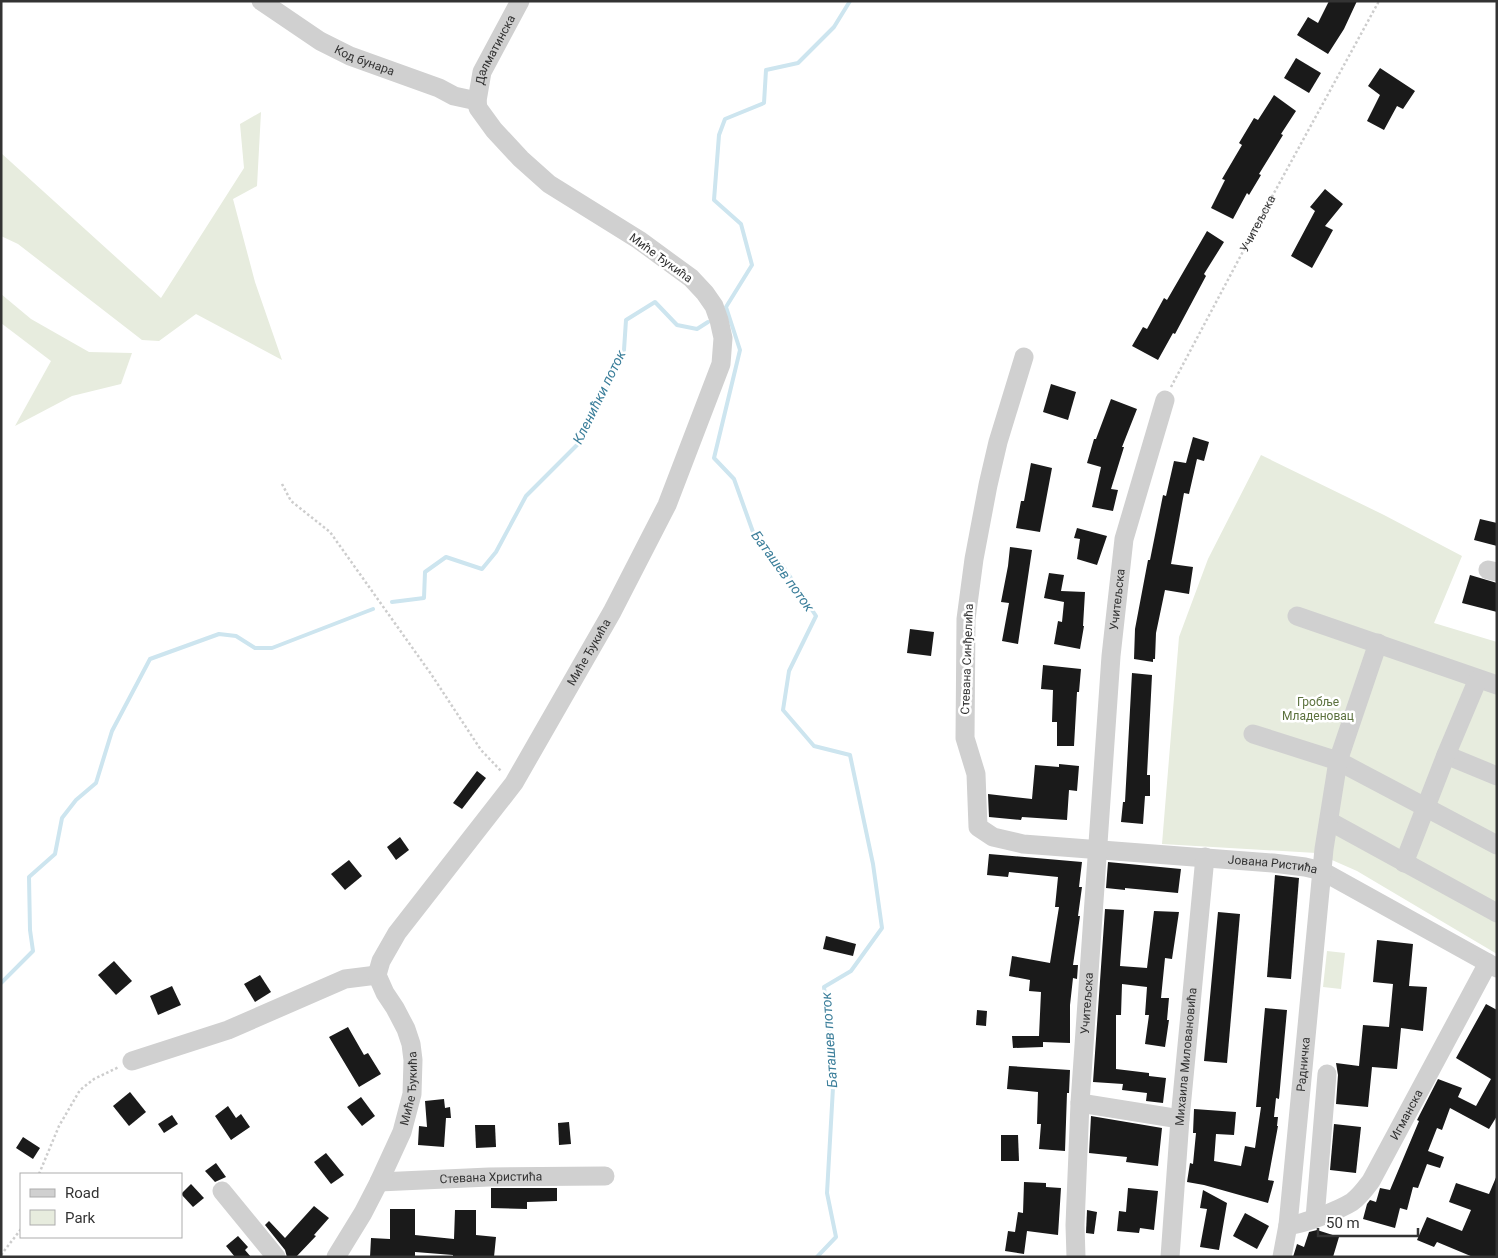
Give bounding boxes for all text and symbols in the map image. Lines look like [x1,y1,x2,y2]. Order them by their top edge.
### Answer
street label: Далматинска [473,12,518,86]
street label: Код бунара [332,42,396,78]
street label: Учитељска [1237,193,1278,254]
street label: Миће Ђукића [627,230,695,286]
water label: Кленићки поток [569,347,629,447]
water label: Баташев поток [748,528,818,615]
street label: Учитељска [1107,568,1128,631]
street label: Стевана Синђелића [958,603,976,715]
street label: Миће Ђукића [564,616,614,688]
park label: Гробље Младеновац [1282,695,1354,723]
street label: Јована Ристића [1227,853,1319,877]
street label: Учитељска [1078,972,1096,1035]
street label: Михаила Миловановића [1173,987,1200,1126]
water label: Баташев поток [818,991,840,1088]
street label: Радничка [1294,1036,1313,1092]
street label: Миће Ђукића [397,1051,420,1127]
street label: Игманска [1387,1087,1426,1142]
street label: Стевана Христића [439,1170,542,1186]
legend [20,1173,182,1238]
text: Road [65,1184,99,1202]
scale bar [1318,1206,1418,1238]
text: Park [65,1209,96,1227]
text: 50 m [1326,1214,1360,1232]

